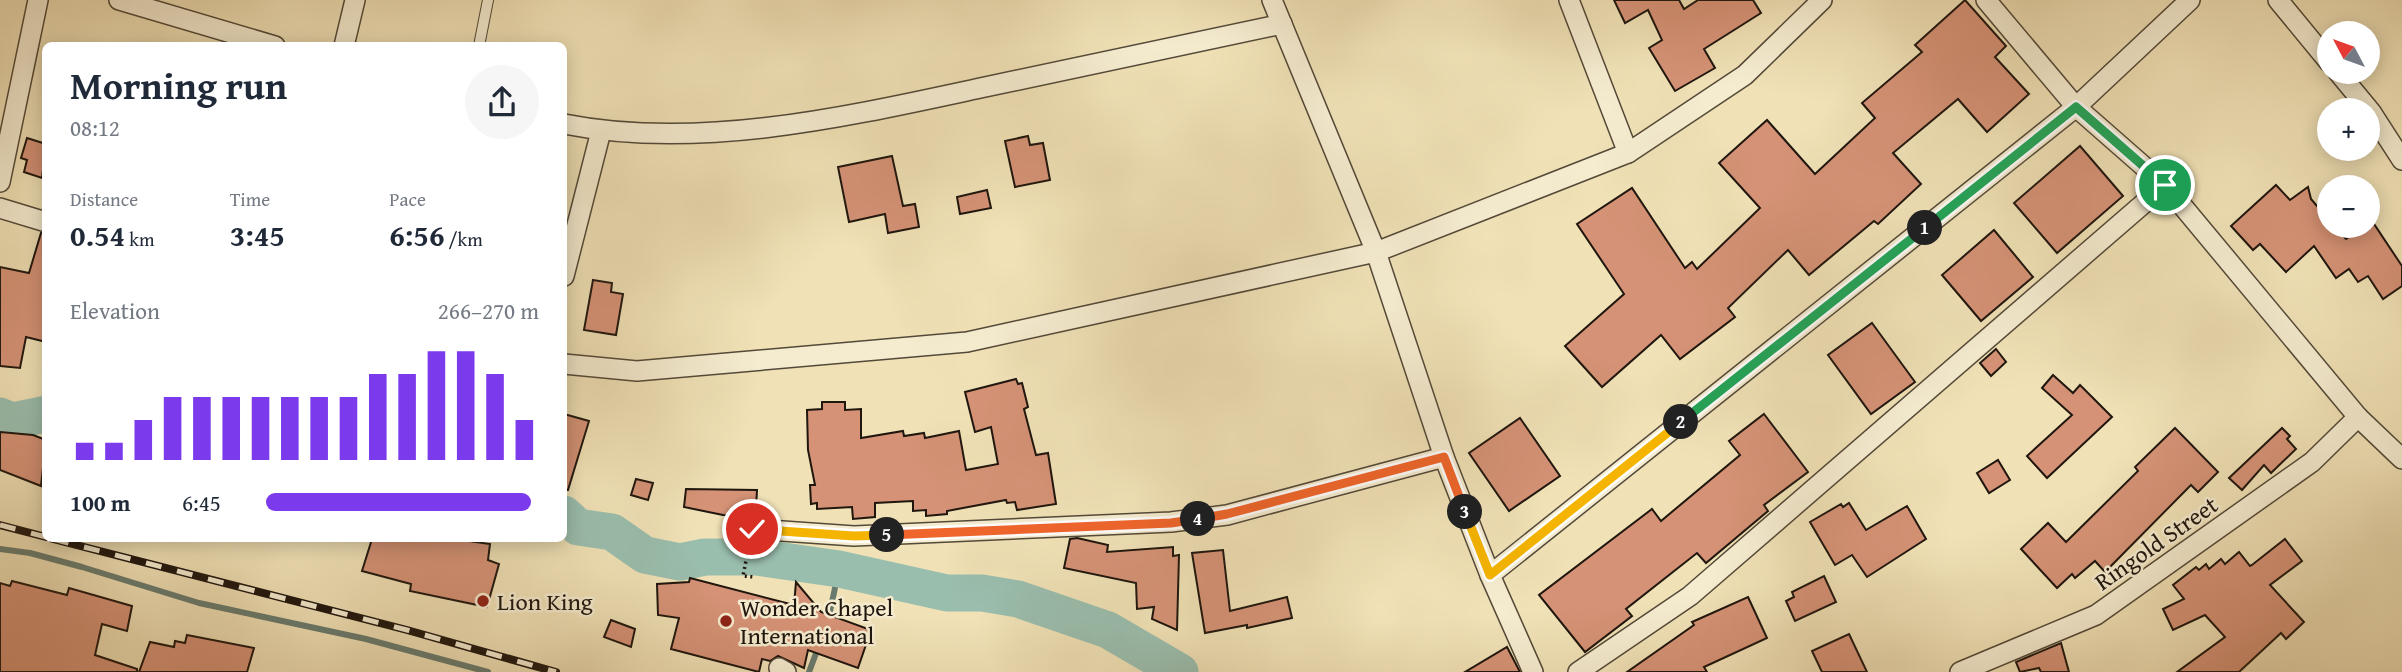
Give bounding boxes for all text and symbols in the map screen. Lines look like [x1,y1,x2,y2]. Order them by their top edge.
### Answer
north arrow [2317,21,2380,84]
map controls [2317,21,2380,238]
text: Morning run [70,57,287,113]
button: share [465,65,539,139]
button: + [2317,98,2380,161]
text: 08:12 [70,111,120,144]
pin [2135,155,2195,215]
icon: arrive [2146,166,2184,204]
button: − [2317,175,2380,238]
text: Distance [70,185,138,213]
text: Time [230,185,270,213]
text: Pace [389,185,426,213]
pin: 1 [1908,210,1942,246]
text: 0.54 [70,213,125,257]
text: 3:45 [230,213,285,257]
text: 6:56 [389,213,444,257]
text: 1 [1920,213,1929,241]
text: km [125,225,154,253]
text: /km [444,225,483,253]
text: Elevation [70,294,160,327]
text: 266–270 m [438,294,539,327]
pin: 2 [1664,404,1698,440]
text: 2 [1676,407,1685,435]
text: 100 m [70,486,131,519]
text: 6:45 [182,486,221,519]
street label: Ringold Street [2087,487,2225,599]
pin: 3 [1448,494,1482,530]
text: 3 [1460,497,1469,525]
pin [722,499,782,559]
pin: 4 [1180,502,1216,536]
text: 4 [1193,504,1202,532]
icon: check [733,510,771,548]
pin: 5 [870,518,904,552]
text: 5 [882,520,891,548]
place label: Lion King [497,584,593,619]
place label: Wonder Chapel International [740,590,894,653]
marker: Lion King [475,593,491,609]
marker: Wonder Chapel International [718,613,734,629]

